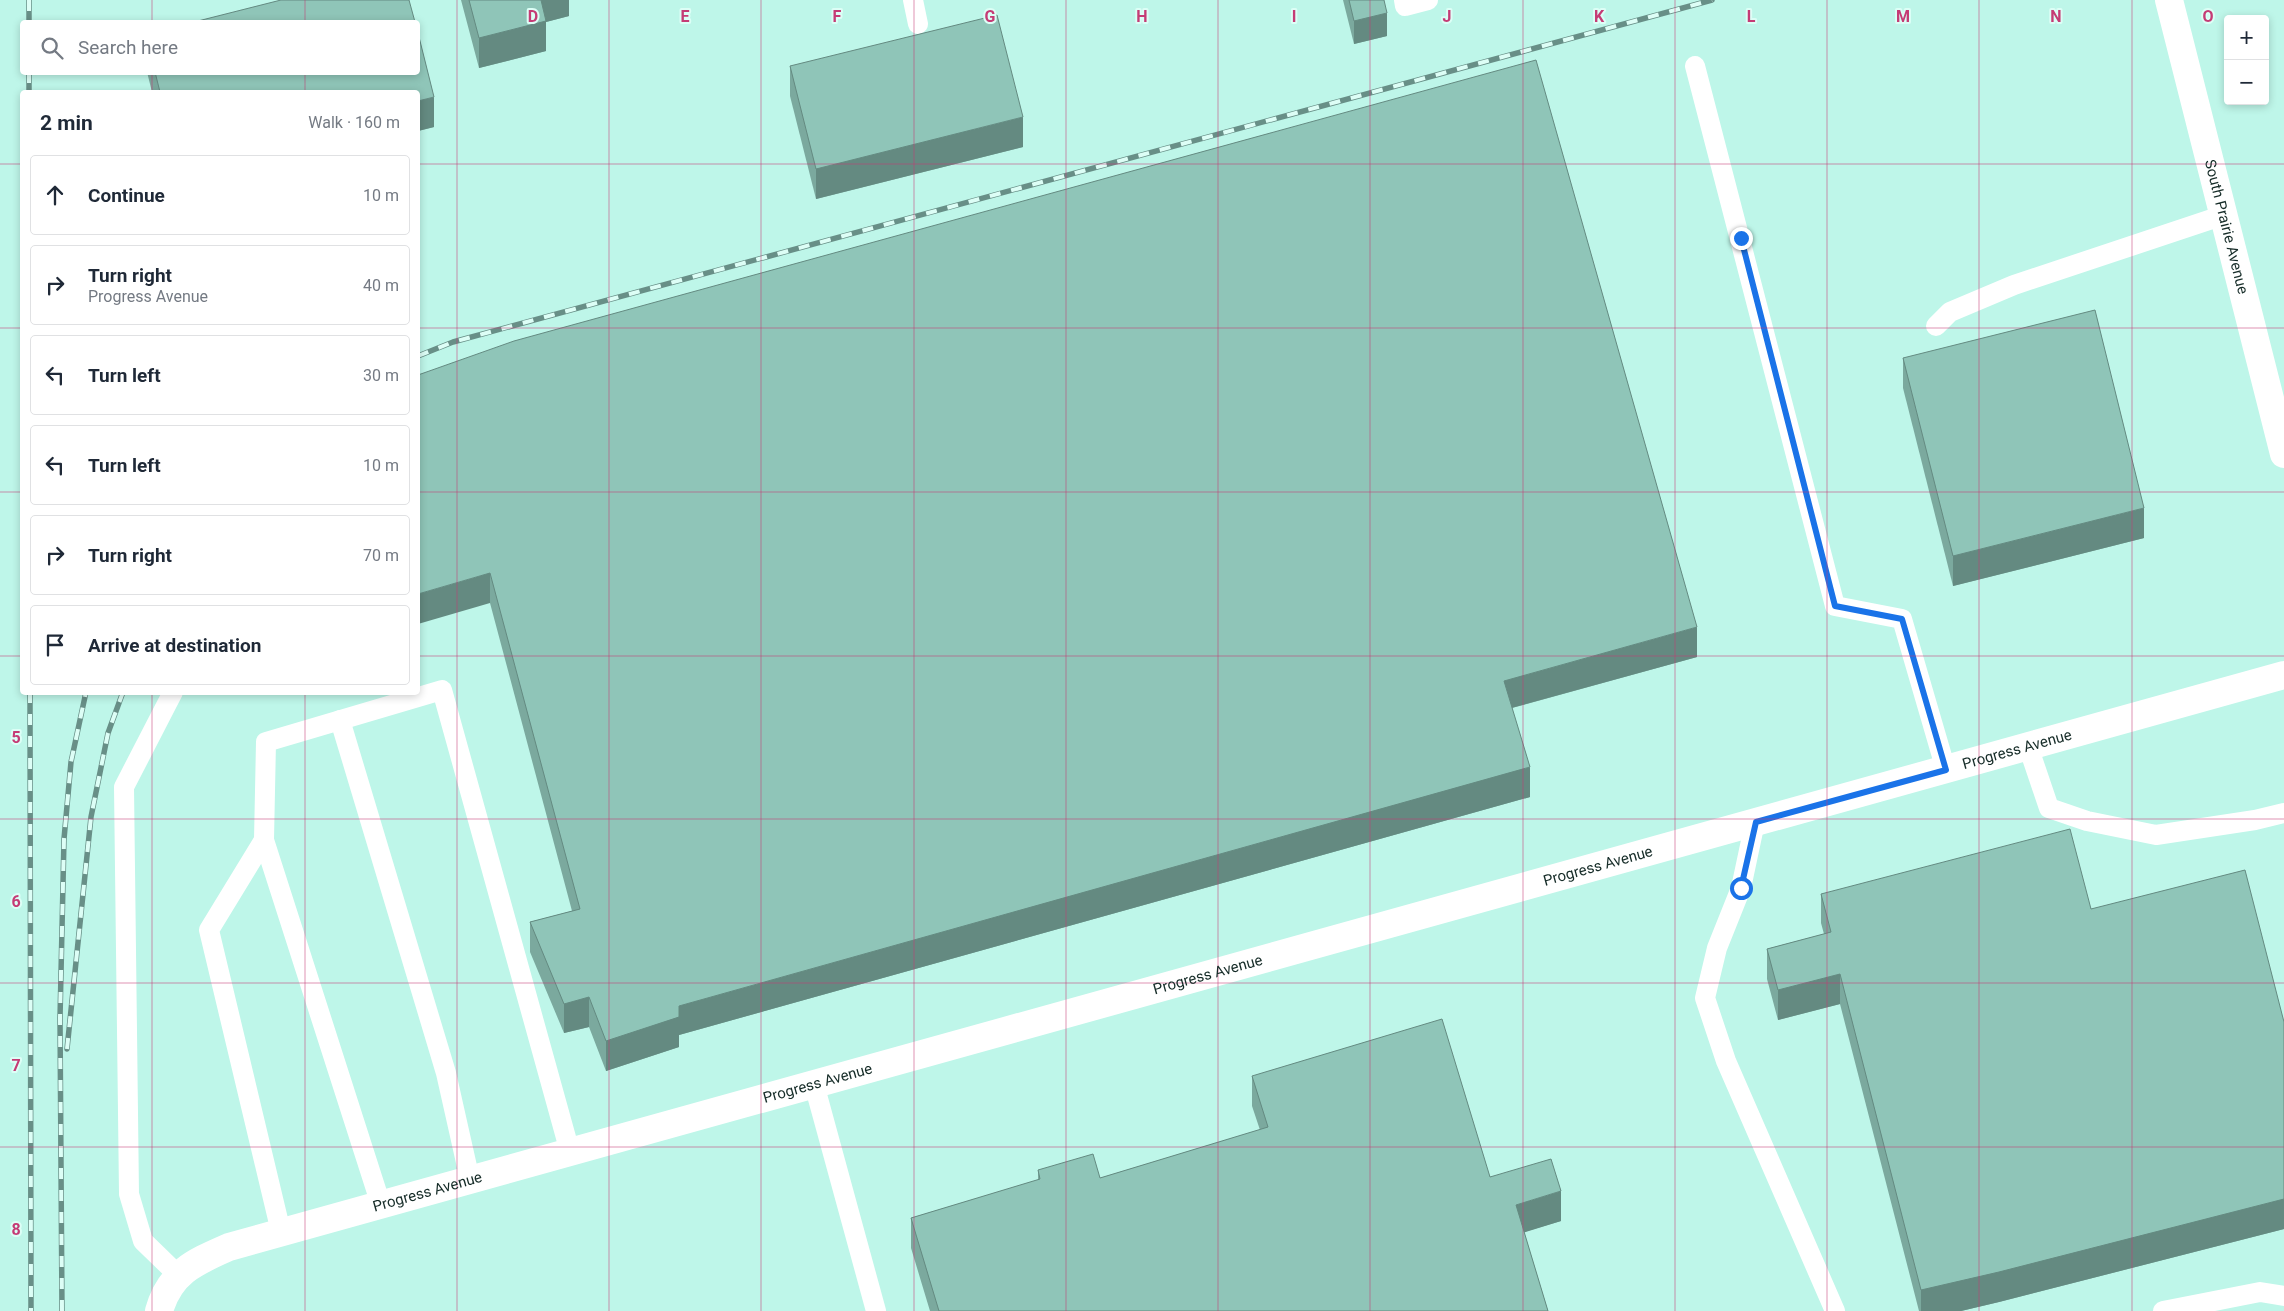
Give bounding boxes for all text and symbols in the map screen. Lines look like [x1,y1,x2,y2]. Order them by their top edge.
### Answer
text: D [528,7,538,26]
text: E [681,7,690,26]
text: F [833,7,842,26]
text: G [985,7,996,26]
text: H [1136,7,1148,26]
text: I [1292,7,1296,26]
text: J [1443,7,1451,26]
text: K [1594,7,1605,26]
text: L [1747,7,1756,26]
text: M [1896,7,1910,26]
text: N [2050,7,2062,26]
text: O [2202,7,2214,26]
map controls [2224,15,2269,105]
button: + [2224,15,2269,60]
search box [20,20,420,75]
icon: search [38,34,66,62]
text: Search here [78,36,178,59]
button: − [2224,60,2269,105]
text: 2 min [40,111,93,135]
text: Walk · 160 m [308,113,400,132]
street label: South Prairie Avenue [2201,158,2252,296]
icon: ahead [41,181,69,209]
text: Continue [88,184,165,207]
text: 10 m [363,186,399,205]
route end [1730,227,1753,250]
text: Turn right [88,264,172,287]
icon: right [41,271,69,299]
text: 40 m [363,276,399,295]
text: Progress Avenue [88,287,208,306]
icon: left [41,361,69,389]
text: Turn left [88,364,161,387]
text: 30 m [363,366,399,385]
icon: left [41,451,69,479]
text: Turn left [88,454,161,477]
text: 10 m [363,456,399,475]
icon: right [41,541,69,569]
text: Turn right [88,544,172,567]
text: 70 m [363,546,399,565]
icon: arrive [41,631,69,659]
text: Arrive at destination [88,634,261,657]
street label: Progress Avenue [1960,726,2074,773]
text: 5 [11,728,21,747]
street label: Progress Avenue [1541,842,1655,890]
route start [1730,877,1753,900]
text: 6 [11,892,21,911]
street label: Progress Avenue [1151,951,1264,998]
text: 7 [11,1056,21,1075]
street label: Progress Avenue [761,1059,874,1107]
street label: Progress Avenue [371,1168,484,1216]
text: 8 [11,1220,21,1239]

